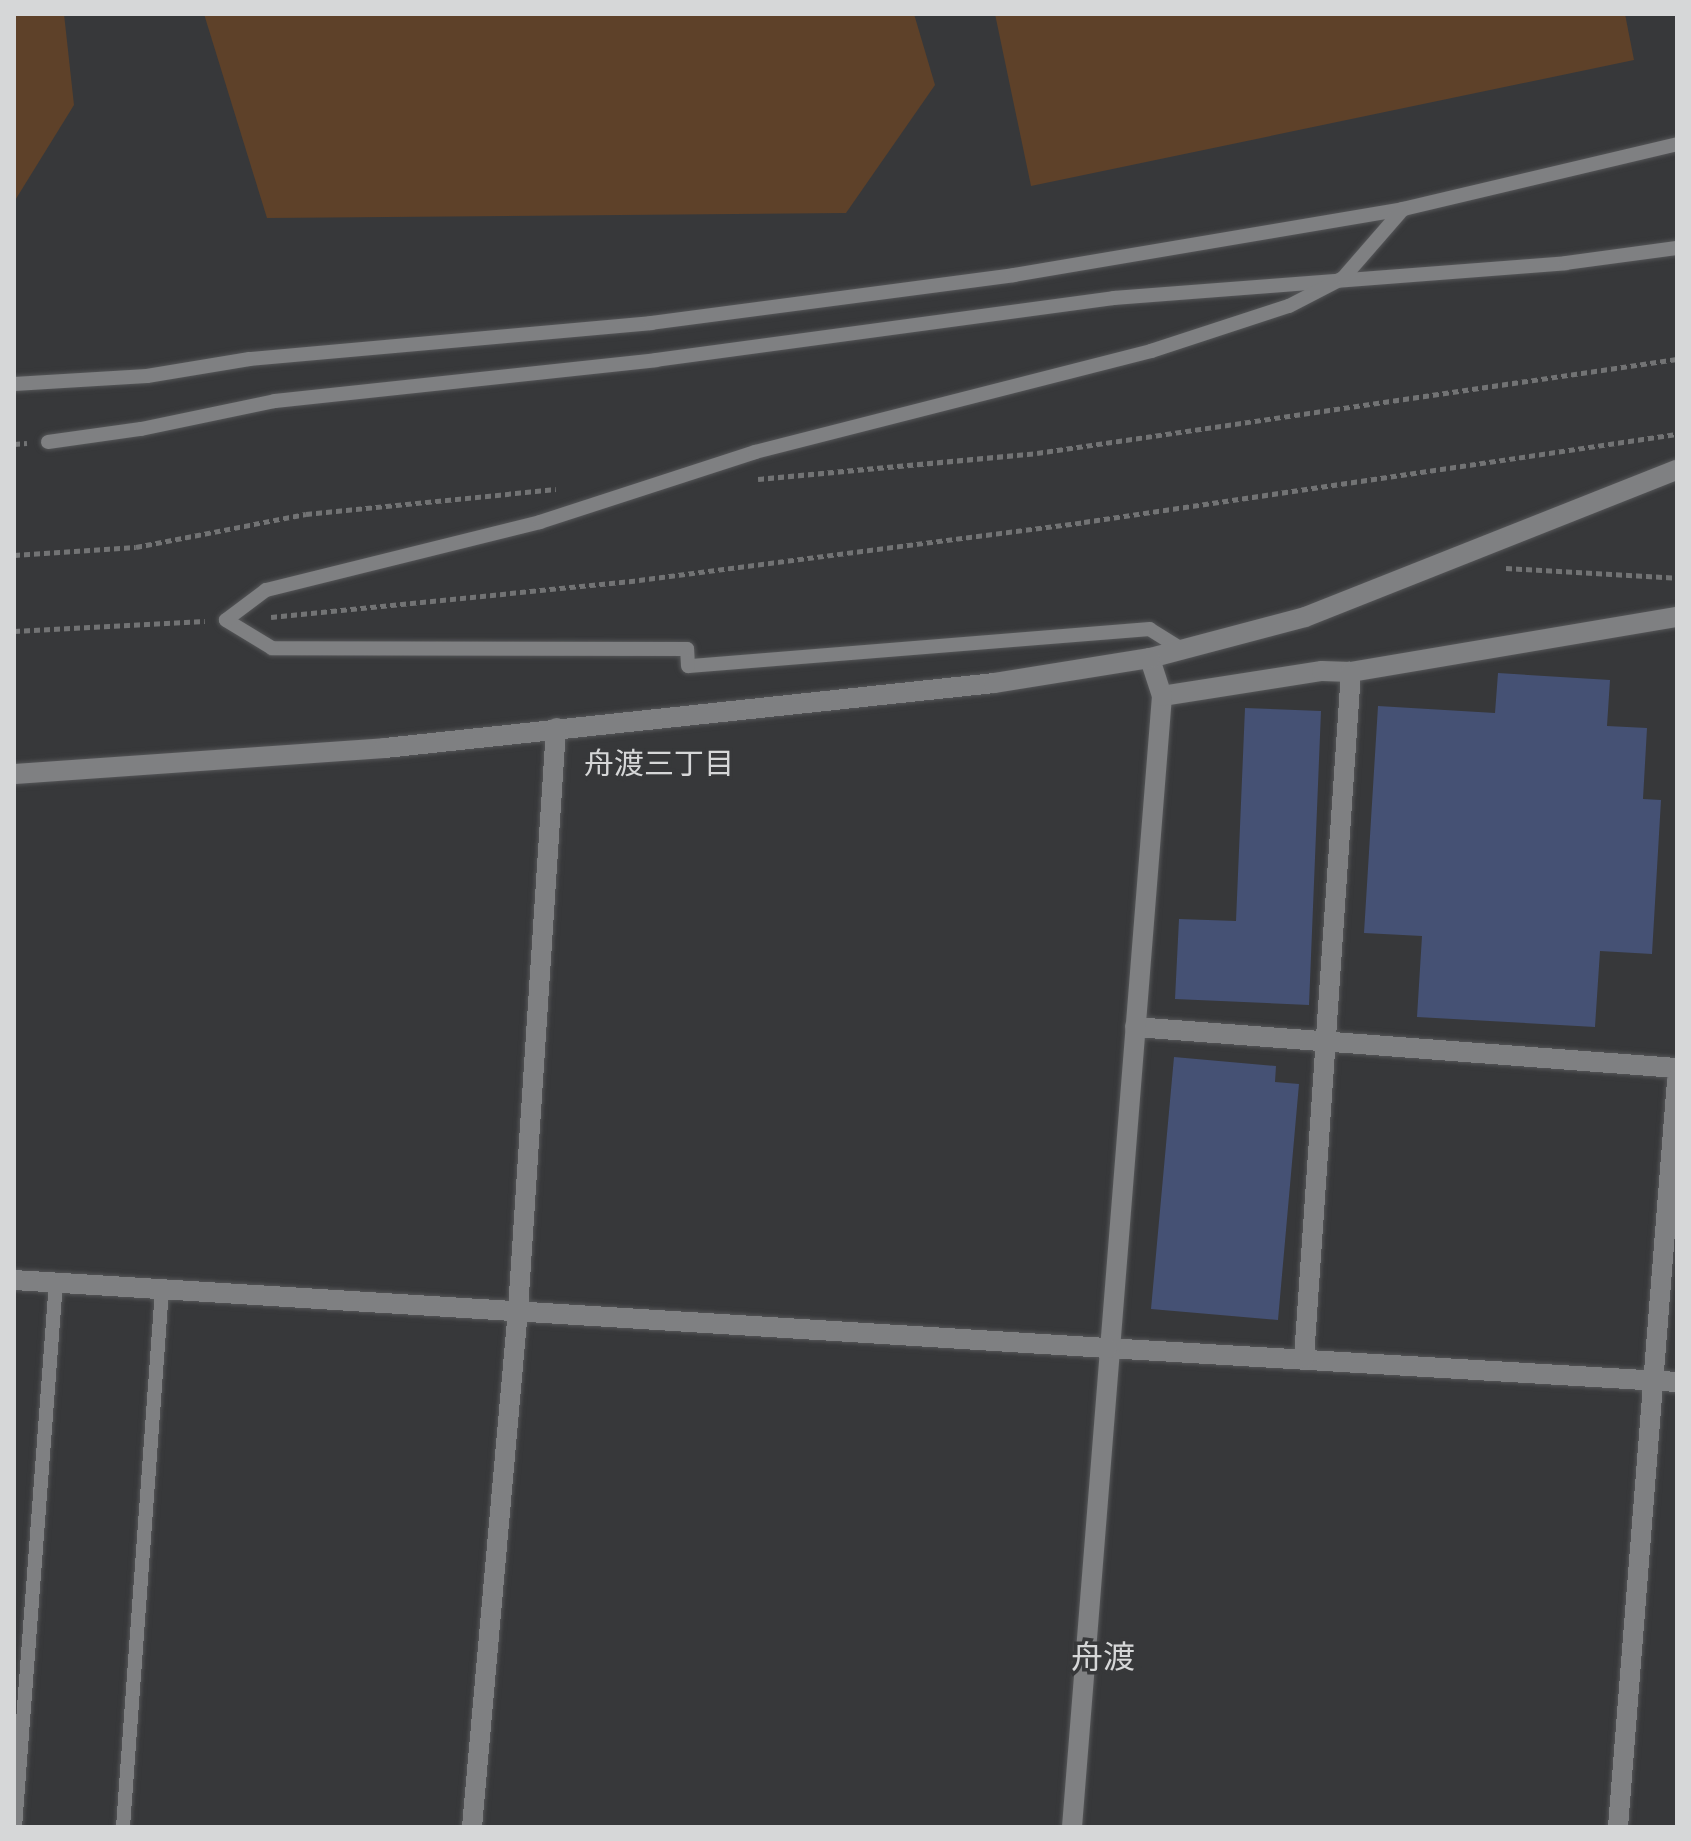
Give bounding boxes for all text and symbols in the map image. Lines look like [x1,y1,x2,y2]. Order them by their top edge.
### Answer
district label: 舟渡三丁目 [584,745,734,781]
district label: 舟渡 [1071,1637,1135,1675]

